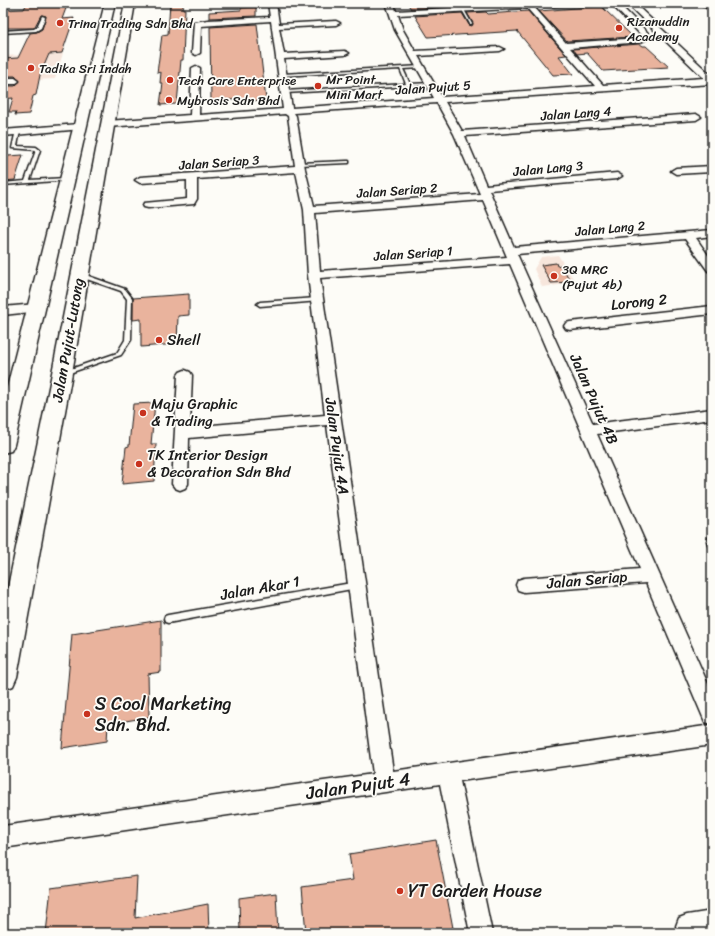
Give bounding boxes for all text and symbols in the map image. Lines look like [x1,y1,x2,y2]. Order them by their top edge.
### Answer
place label: Rizanuddin Academy [626,10,689,48]
place label: Trina Trading Sdn Bhd [68,12,194,35]
marker: Trina Trading Sdn Bhd [55,18,65,28]
marker: Rizanuddin Academy [614,23,624,33]
place label: Tadika Sri Indah [39,57,132,80]
marker: Tadika Sri Indah [26,63,36,73]
place label: Mr Point Mini Mart [326,68,383,106]
place label: Tech Care Enterprise [178,69,296,92]
street label: Jalan Pujut 5 [394,73,472,102]
marker: Tech Care Enterprise [165,75,175,85]
marker: Mr Point Mini Mart [313,81,323,91]
place label: Mybrosis Sdn Bhd [177,89,281,112]
marker: Mybrosis Sdn Bhd [164,95,174,105]
street label: Jalan Lang 4 [539,100,612,128]
street label: Jalan Seriap 3 [177,148,260,177]
street label: Jalan Lang 3 [511,154,584,183]
street label: Jalan Seriap 2 [355,176,439,205]
street label: Jalan Lang 2 [573,214,647,243]
street label: Jalan Seriap 1 [372,239,454,268]
place label: 3Q MRC (Pujut 4b) [562,258,623,296]
marker: 3Q MRC (Pujut 4b) [549,271,559,281]
street label: Jalan Pujut-Lutong [44,275,92,405]
street label: Lorong 2 [610,286,669,318]
place label: Shell [167,327,201,353]
marker: Shell [154,335,164,345]
street label: Jalan Pujut 4B [562,349,626,449]
place label: Maju Graphic & Trading [151,391,238,434]
street label: Jalan Pujut 4A [317,395,357,496]
marker: Maju Graphic & Trading [138,408,148,418]
place label: TK Interior Design & Decoration Sdn Bhd [147,442,292,485]
marker: TK Interior Design & Decoration Sdn Bhd [134,459,144,469]
street label: Jalan Seriap [545,564,628,597]
street label: Jalan Akar 1 [217,568,302,608]
place label: S Cool Marketing Sdn. Bhd. [95,688,232,741]
marker: S Cool Marketing Sdn. Bhd. [82,709,92,719]
street label: Jalan Pujut 4 [303,763,412,809]
place label: YT Garden House [408,875,542,907]
marker: YT Garden House [395,886,405,896]

